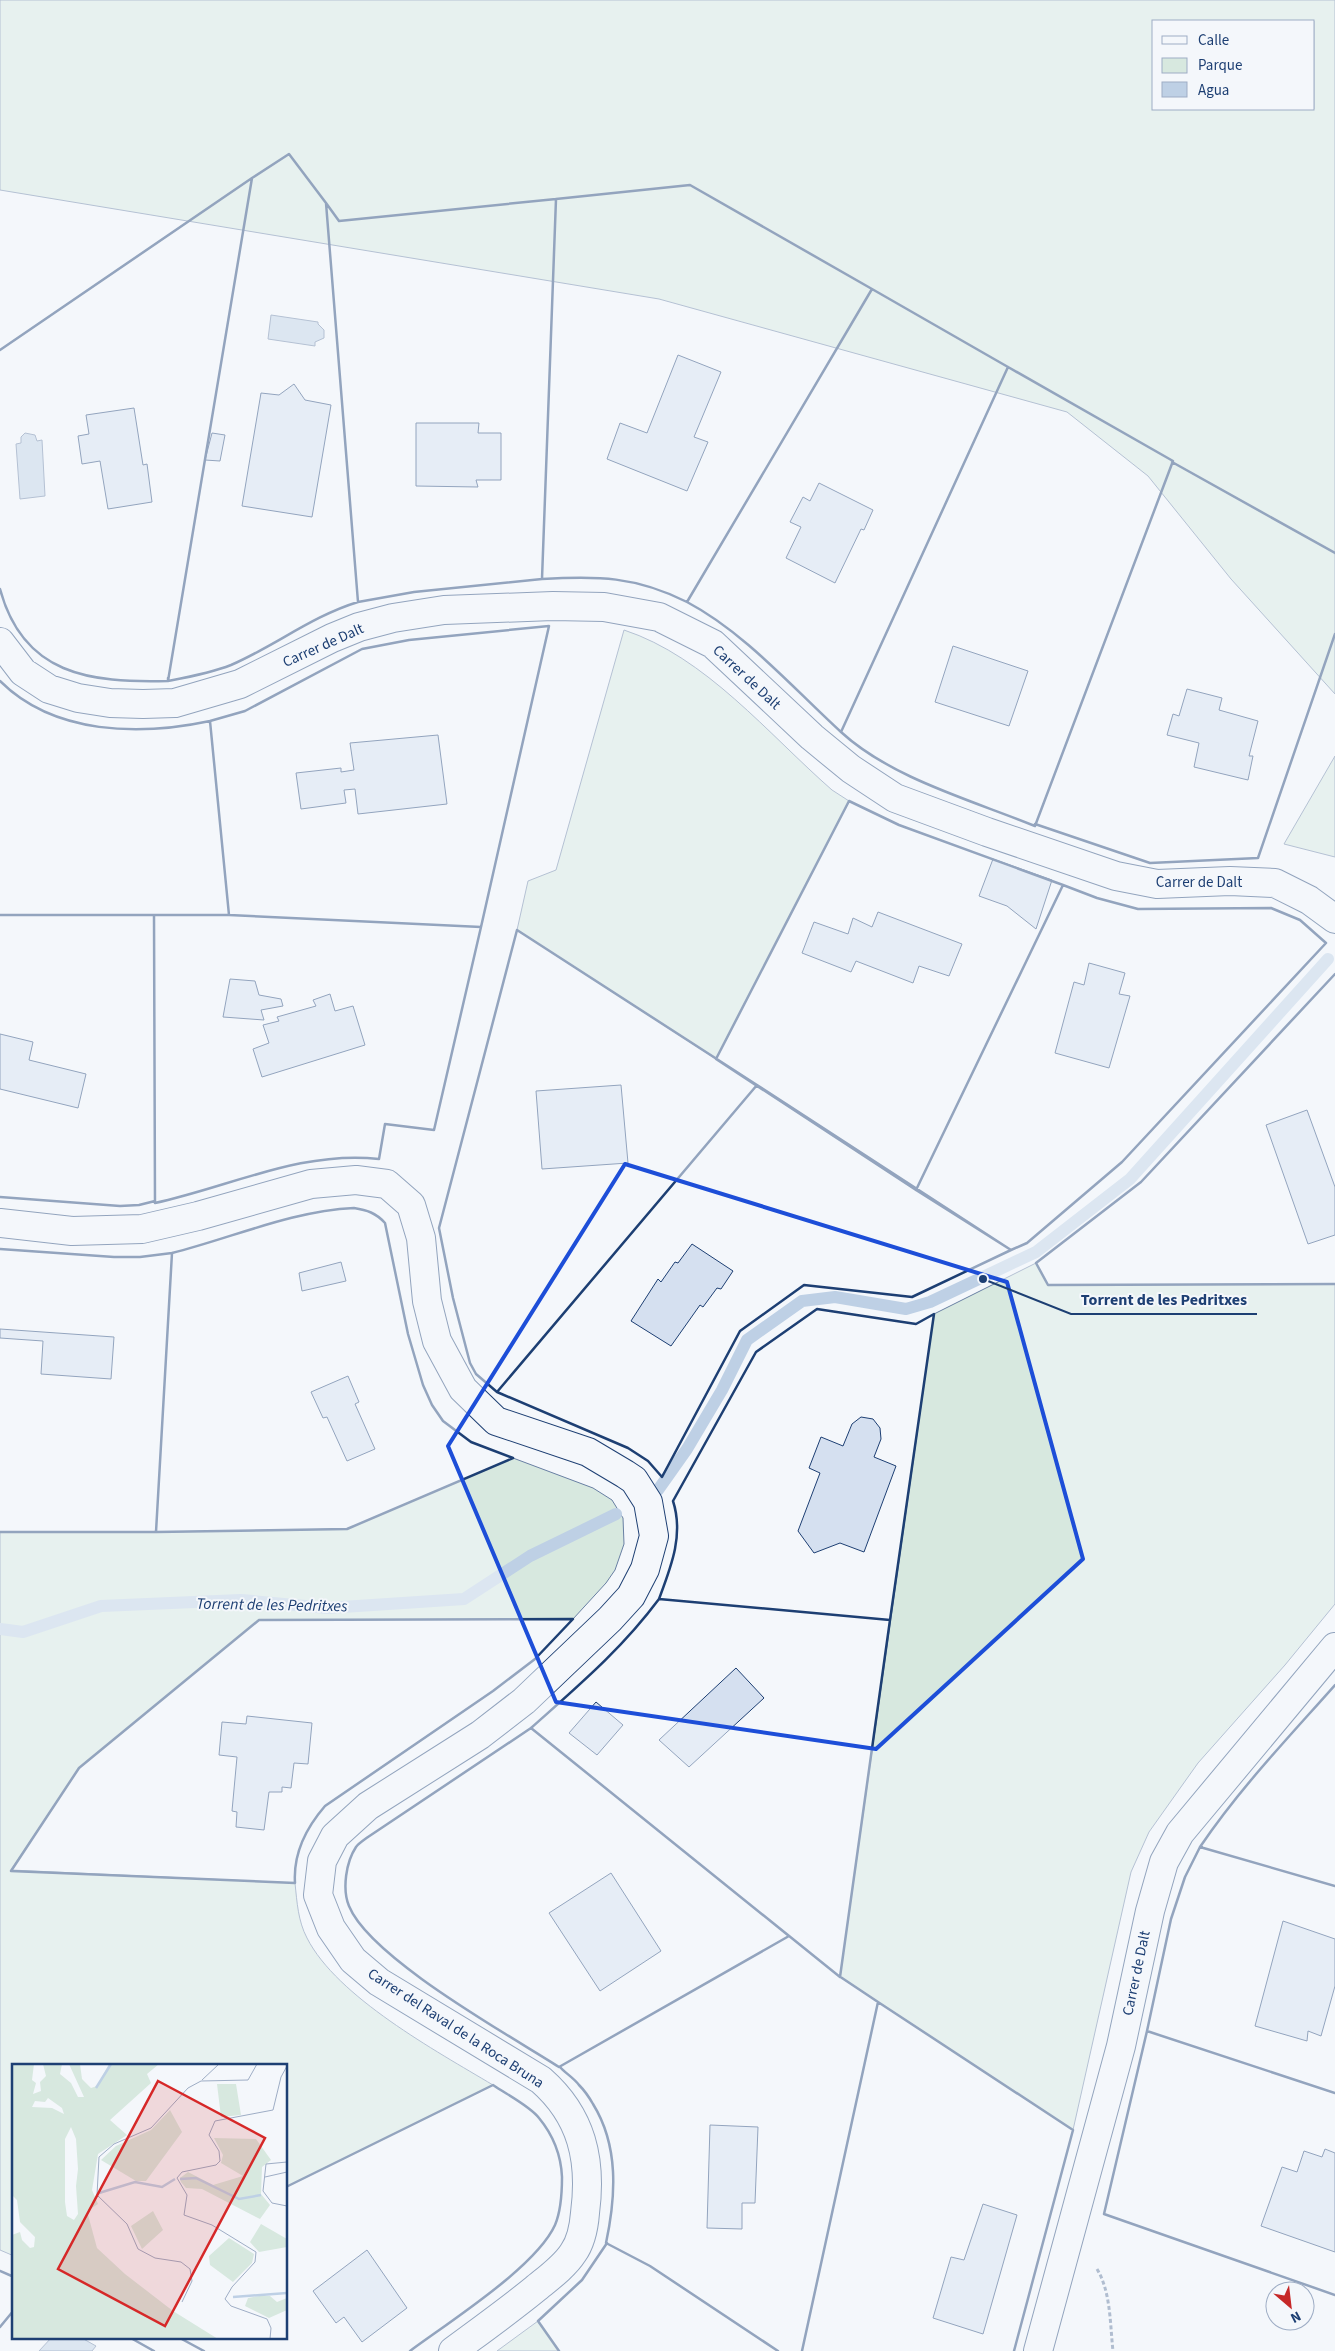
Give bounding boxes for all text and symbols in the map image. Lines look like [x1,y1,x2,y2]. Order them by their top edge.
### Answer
legend [1152,20,1315,110]
text: Calle [1198,30,1229,51]
text: Parque [1198,55,1242,76]
text: Agua [1198,80,1229,101]
street label: Carrer de Dalt [279,618,367,673]
street label: Carrer de Dalt [708,640,785,715]
street label: Carrer de Dalt [1156,872,1242,893]
callout: Torrent de les Pedritxes [1071,1283,1257,1314]
text: Torrent de les Pedritxes [1081,1289,1247,1311]
water label: Torrent de les Pedritxes [196,1593,348,1617]
street label: Carrer de Dalt [1117,1929,1156,2018]
street label: Carrer del Raval de la Roca Bruna [363,1963,548,2093]
inset map [12,2064,288,2338]
north arrow [1265,2281,1315,2331]
text: N [1287,2306,1304,2328]

